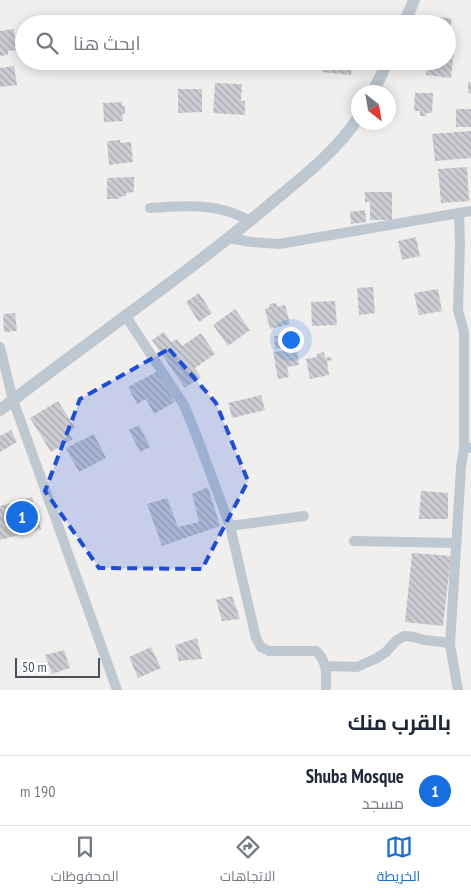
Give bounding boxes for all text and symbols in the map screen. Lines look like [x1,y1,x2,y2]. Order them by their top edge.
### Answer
search box [15,15,456,70]
icon: search [33,29,61,57]
text: ابحث هنا [73,31,141,55]
north arrow [351,85,396,130]
your location [278,327,304,353]
pin: 1 [6,498,38,536]
scale bar [15,655,100,678]
text: 50 m [22,658,47,676]
text: بالقرب منك [348,709,451,736]
text: Shuba Mosque [306,764,404,788]
text: 190 m [20,781,55,801]
text: 1 [431,781,439,801]
text: مسجد [362,793,404,813]
tab: المحفوظات [51,833,119,889]
tab: الاتجاهات [220,833,275,889]
tab: الخريطة [377,833,420,889]

